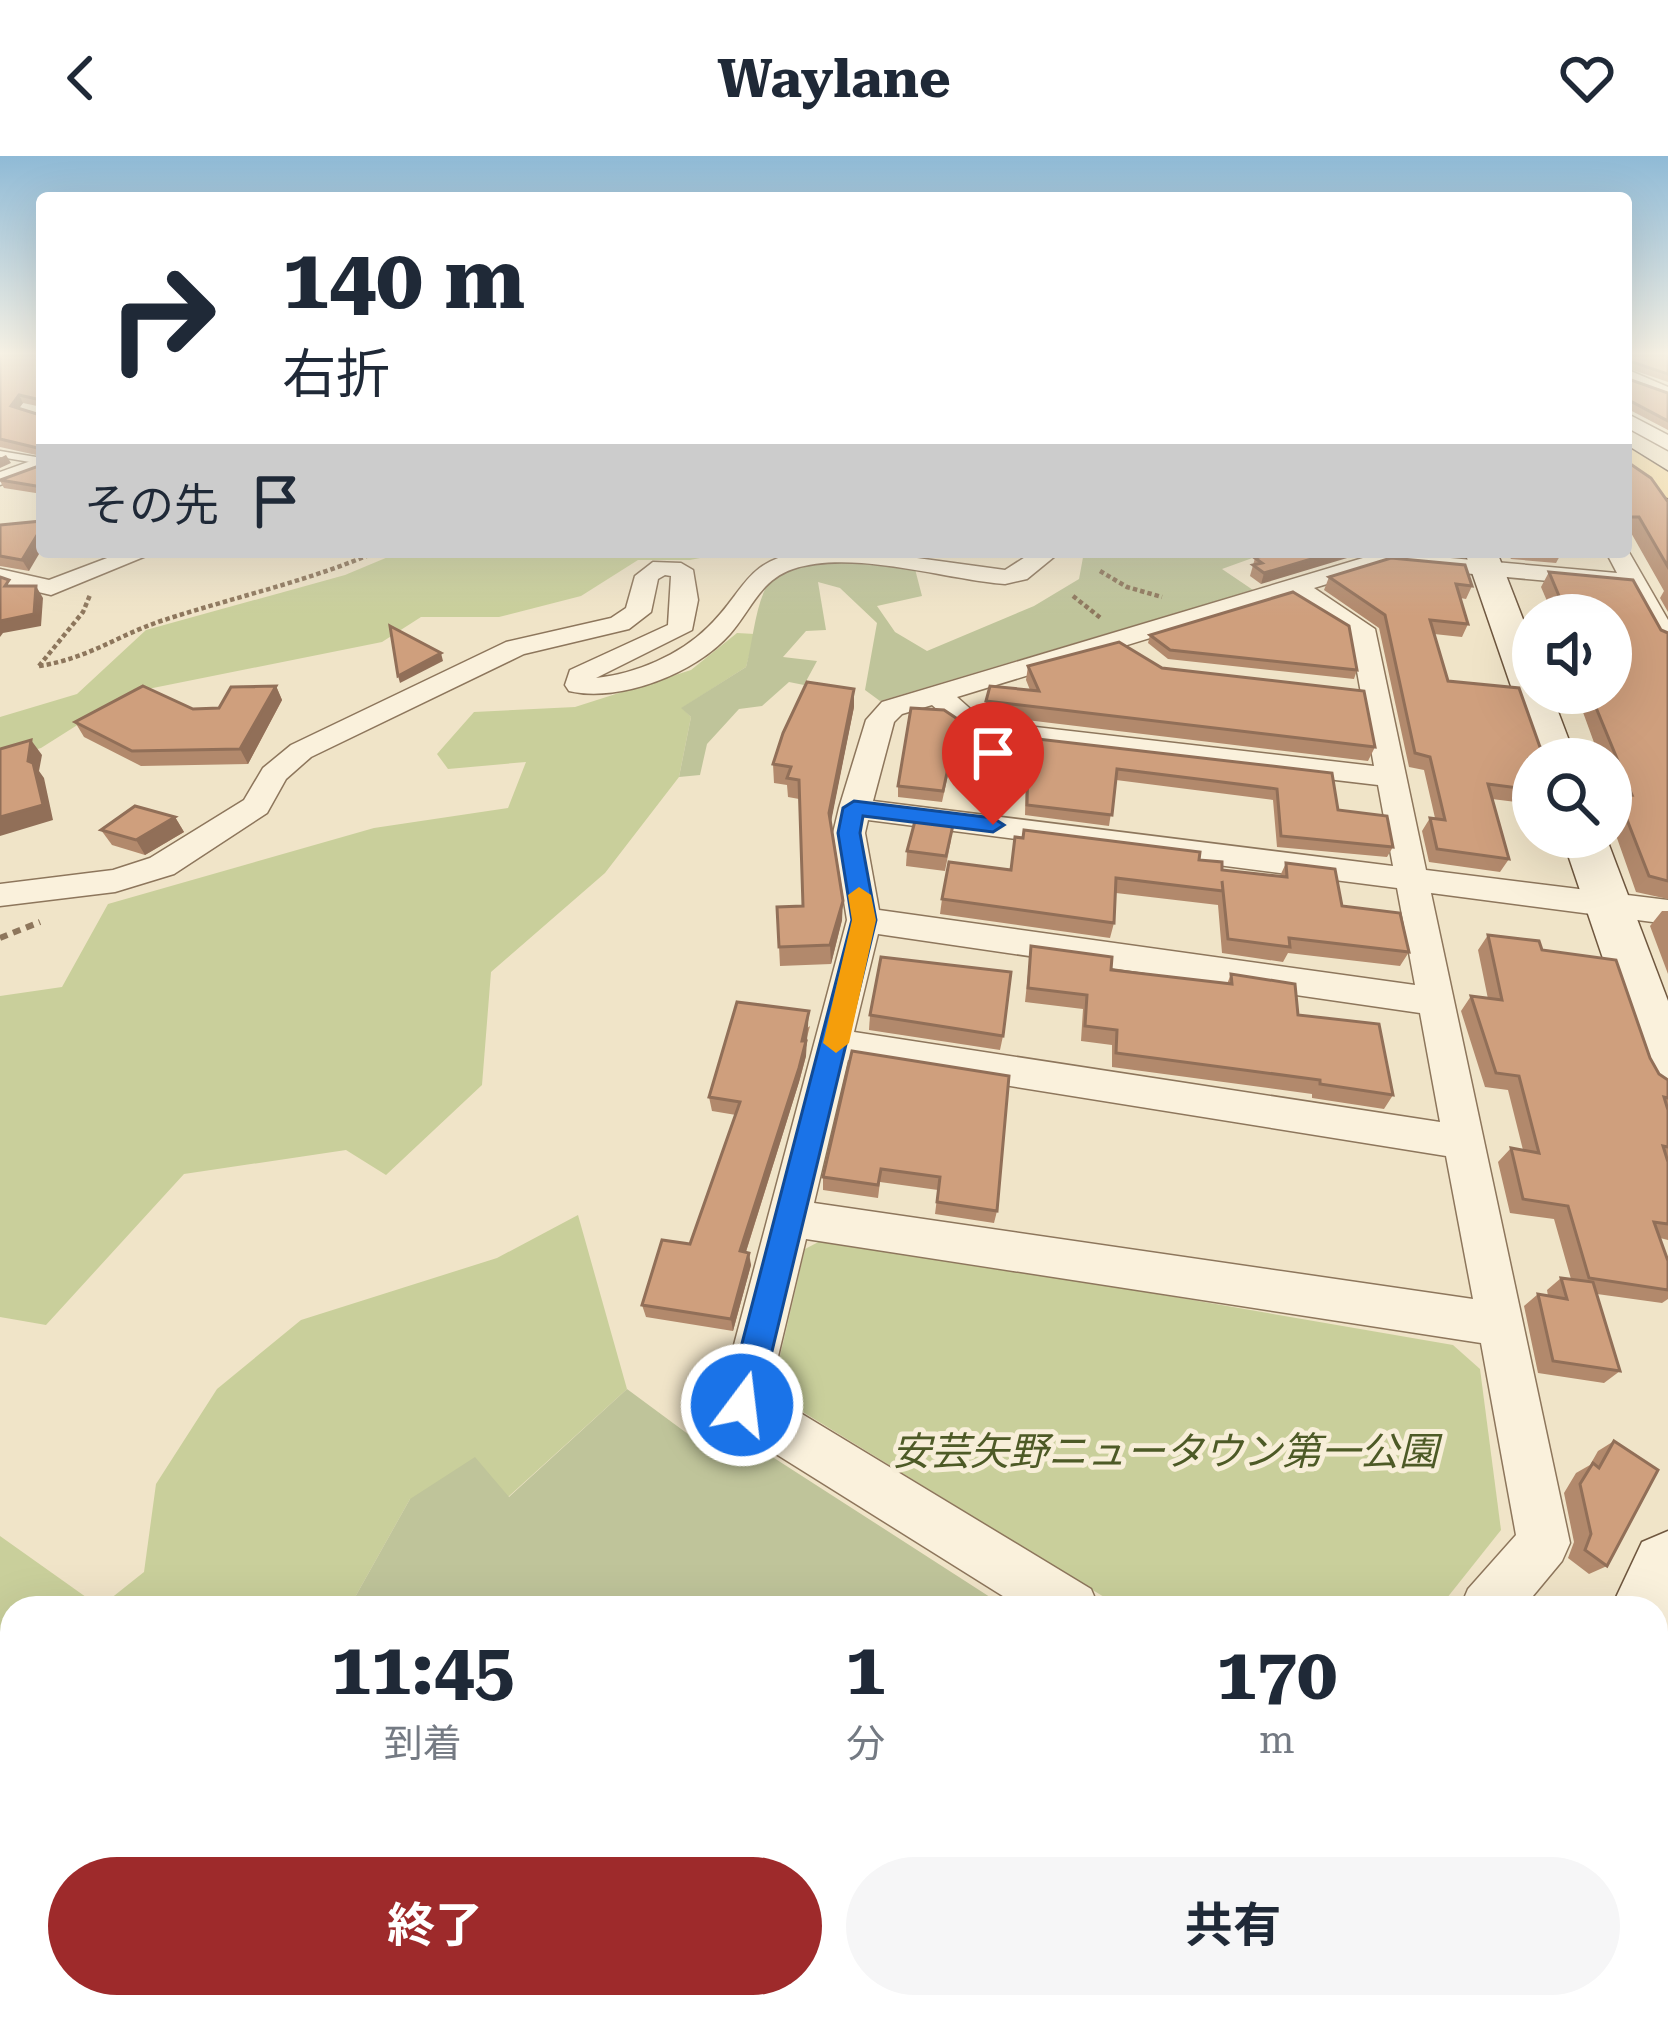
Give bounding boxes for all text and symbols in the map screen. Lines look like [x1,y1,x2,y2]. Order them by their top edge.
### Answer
icon: back [48,45,114,111]
icon: heart [1554,45,1620,111]
text: Waylane [717,47,951,110]
text: 140 m [282,230,525,328]
icon: right [84,240,240,396]
text: 右折 [282,343,390,406]
icon: arrive [243,468,309,534]
text: その先 [84,479,219,532]
map controls [1512,594,1632,858]
button: sound [1512,594,1632,714]
pin [942,702,1044,825]
icon: arrive [960,720,1026,786]
button: search [1512,738,1632,858]
position arrow [679,1342,805,1468]
park label: 安芸矢野ニュータウン第一公園 [892,1429,1443,1475]
text: 11:45 [331,1627,515,1712]
text: 1 [845,1627,886,1712]
text: 170 [1216,1632,1337,1717]
text: m [1259,1717,1295,1763]
text: 到着 [384,1721,462,1767]
text: 分 [846,1721,885,1767]
button: 終了 [48,1857,822,1995]
button: 共有 [846,1857,1620,1995]

